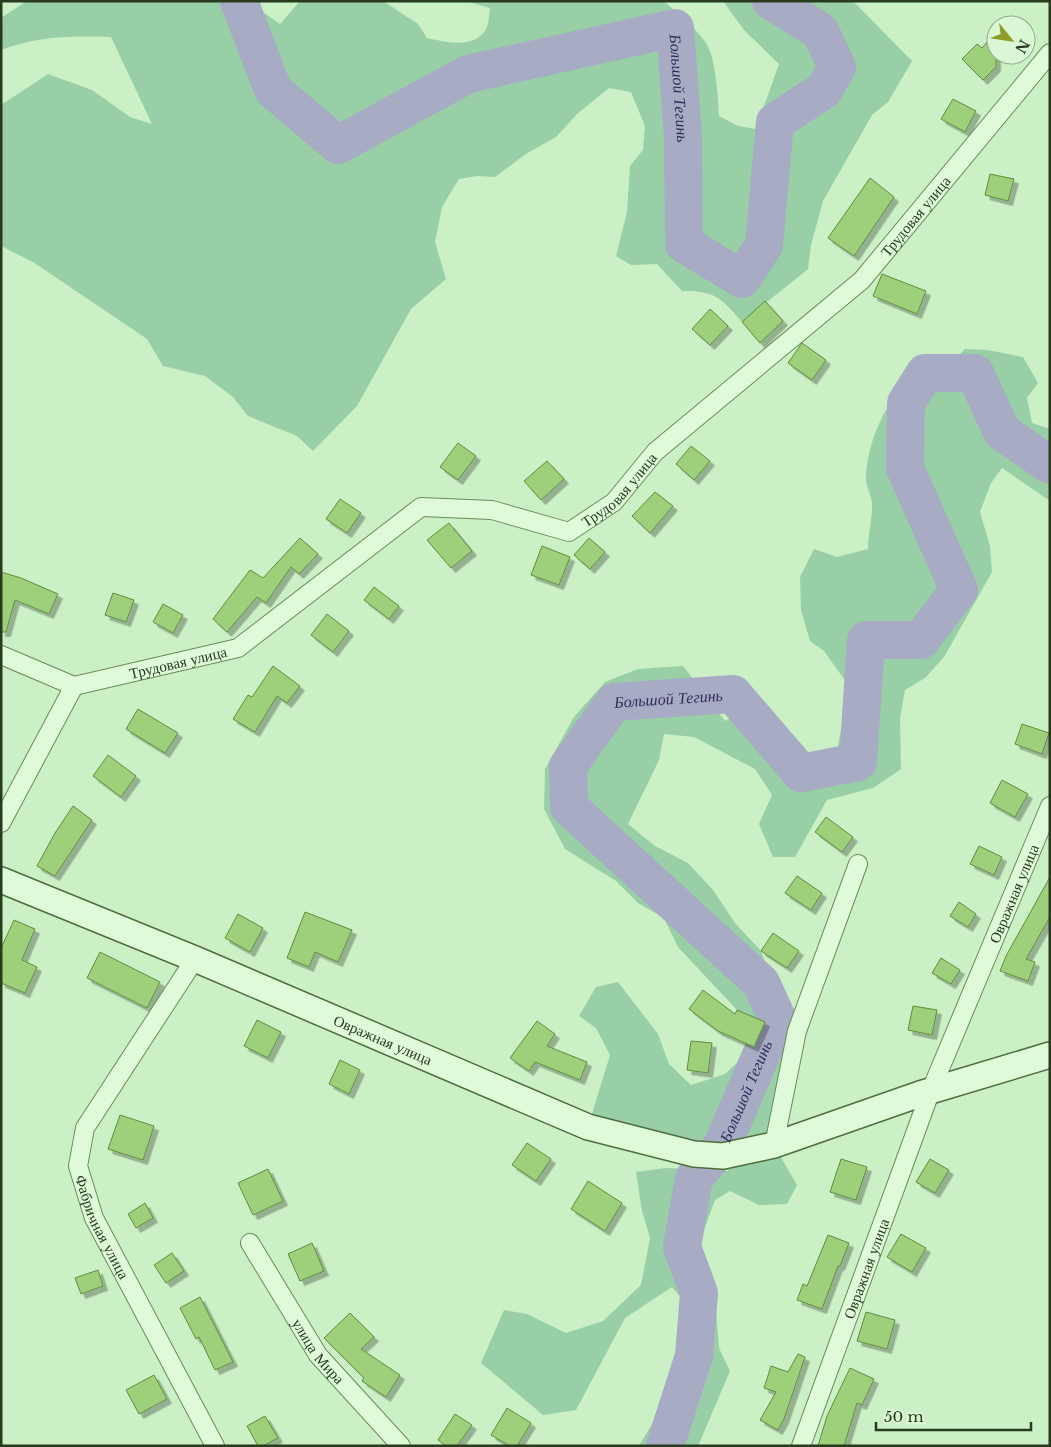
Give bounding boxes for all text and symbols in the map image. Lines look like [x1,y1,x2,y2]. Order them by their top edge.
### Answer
north arrow [986,15,1036,65]
water label: Большой Тегинь [665,32,693,143]
text: N [1011,36,1033,57]
street label: Трудовая улица [876,171,954,260]
street label: Трудовая улица [577,448,661,531]
street label: Трудовая улица [127,641,229,682]
water label: Большой Тегинь [613,685,723,712]
street label: Овражная улица [984,841,1043,946]
street label: Овражная улица [331,1010,436,1069]
water label: Большой Тегинь [715,1037,776,1146]
street label: Фабричная улица [72,1172,134,1282]
street label: Овражная улица [839,1215,893,1321]
street label: улица Мира [288,1315,349,1388]
scale bar [876,1400,1031,1432]
text: 50 m [884,1407,924,1426]

